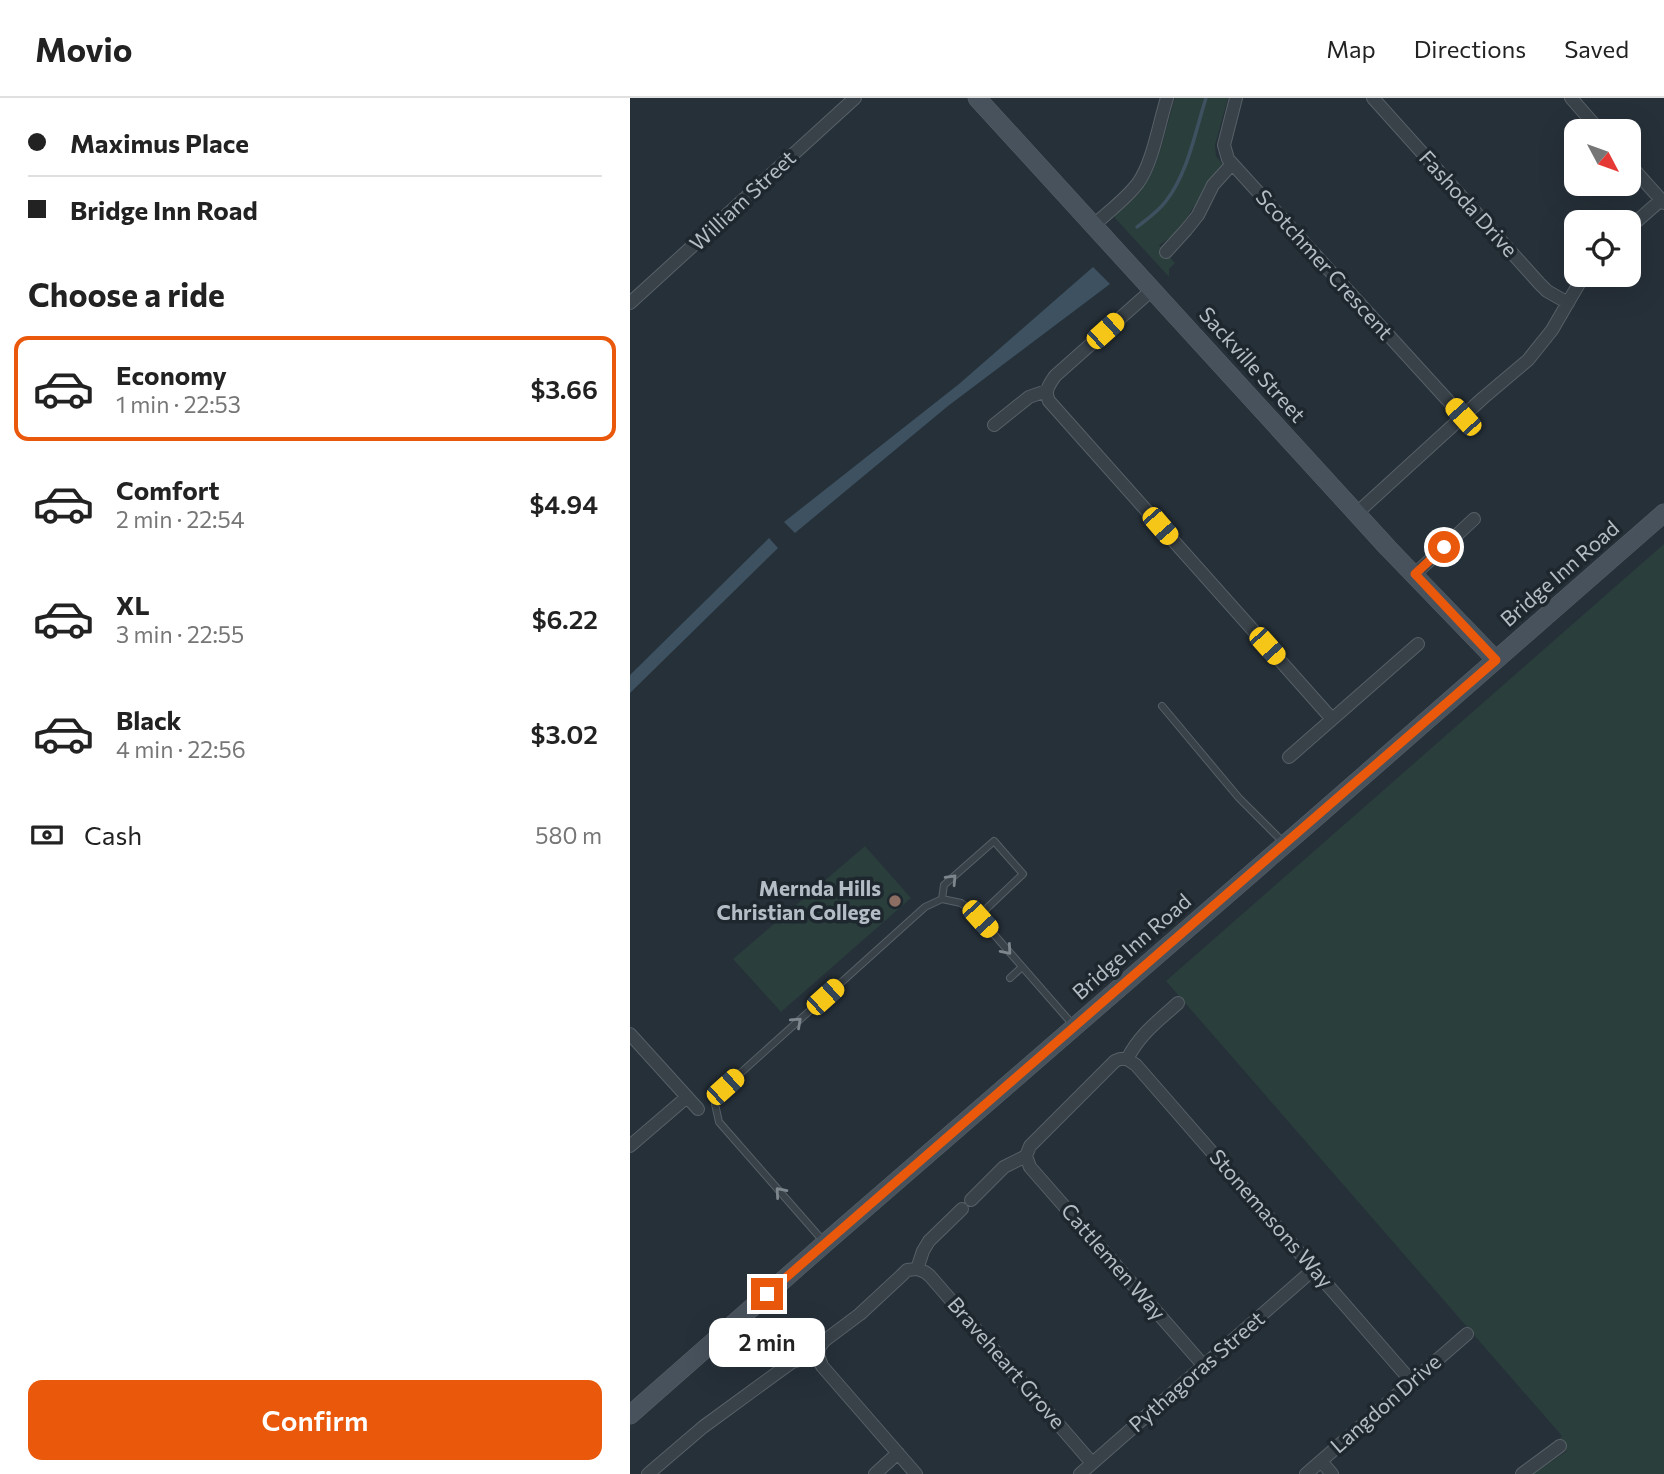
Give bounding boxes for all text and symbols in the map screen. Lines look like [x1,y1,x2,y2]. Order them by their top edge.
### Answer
text: Movio [35,28,132,69]
text: Map [1326,34,1376,63]
text: Directions [1414,34,1526,63]
text: Saved [1564,34,1629,63]
north arrow [1564,119,1642,196]
map controls [1564,119,1641,287]
text: Maximus Place [70,127,249,158]
street label: William Street [684,145,800,255]
street label: Fashoda Drive [1415,145,1523,261]
street label: Scotchmer Crescent [1251,184,1399,344]
text: Bridge Inn Road [70,194,258,225]
button: locate [1564,210,1641,287]
text: Choose a ride [28,274,225,314]
street label: Sackville Street [1195,301,1311,427]
car [1083,309,1128,353]
icon: car [32,357,95,420]
text: Economy [116,359,227,390]
text: $3.66 [530,373,598,404]
text: 1 min · 22:53 [116,390,241,418]
car [1442,394,1485,440]
icon: car [32,472,95,535]
text: Comfort [116,474,219,505]
text: $4.94 [529,488,598,519]
car [1139,503,1182,549]
text: 2 min · 22:54 [116,505,245,533]
street label: Bridge Inn Road [1495,515,1623,631]
route start [1428,531,1460,563]
icon: car [32,587,95,650]
text: XL [116,589,150,620]
text: $6.22 [532,603,598,634]
text: 3 min · 22:55 [116,620,244,648]
car [1246,623,1289,669]
icon: car [32,702,95,765]
text: Black [116,704,182,735]
text: $3.02 [531,718,598,749]
text: 4 min · 22:56 [116,735,246,763]
icon: cash [28,816,66,854]
text: Cash [84,819,142,850]
text: 580 m [535,821,602,849]
one-way arrow [943,874,956,887]
place label: Mernda Hills Christian College [717,875,881,924]
street label: Bridge Inn Road [1067,888,1195,1004]
marker: Mernda Hills Christian College [887,893,903,909]
car [959,896,1002,942]
one-way arrow [999,941,1011,954]
car [803,975,848,1019]
one-way arrow [788,1018,801,1030]
car [703,1065,748,1109]
street label: Stonemasons Way [1205,1144,1339,1292]
one-way arrow [776,1187,788,1200]
street label: Cattlemen Way [1057,1198,1172,1325]
route end [751,1278,783,1310]
street label: Braveheart Grove [943,1291,1071,1433]
street label: Pythagoras Street [1123,1305,1269,1437]
callout: 2 min [709,1318,825,1368]
text: 2 min [739,1328,795,1356]
street label: Langdon Drive [1325,1348,1445,1457]
button: Confirm [28,1380,602,1460]

